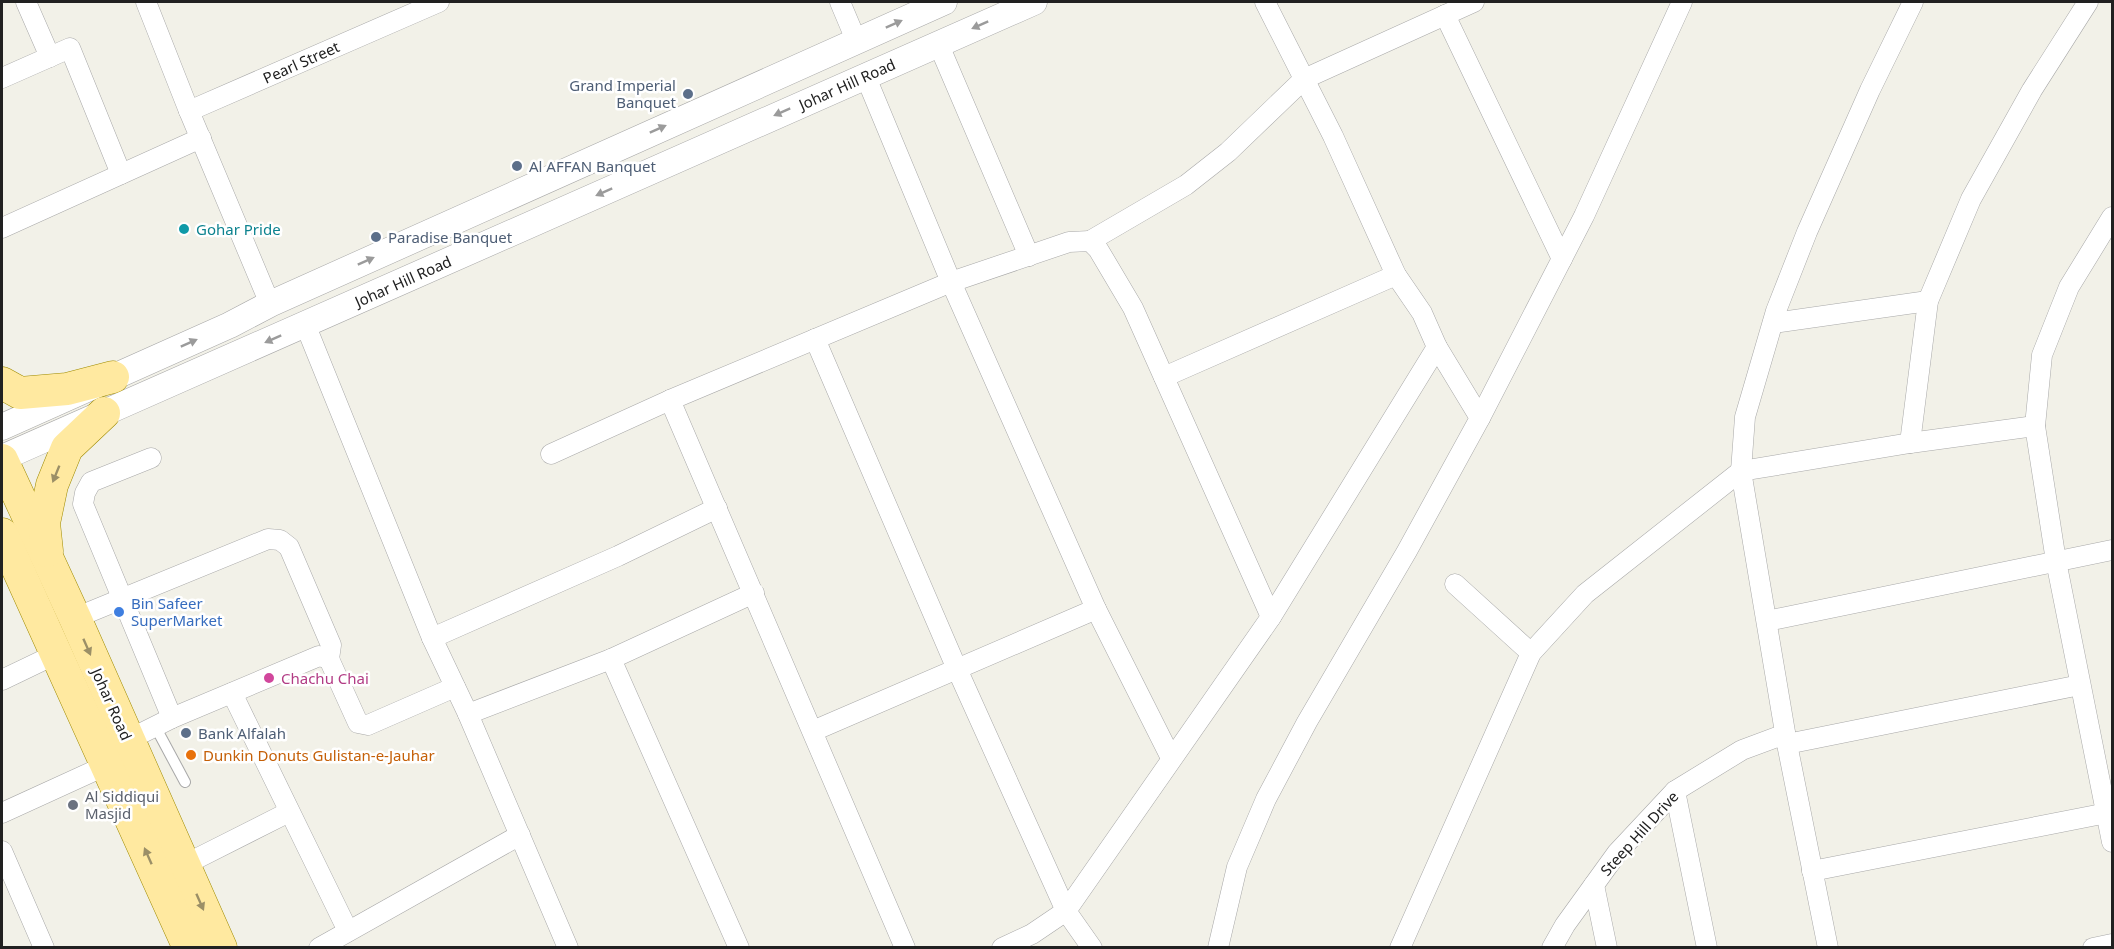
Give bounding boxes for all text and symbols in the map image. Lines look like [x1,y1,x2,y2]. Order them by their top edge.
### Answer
one-way arrow [885,19,903,28]
one-way arrow [971,21,989,30]
street label: Pearl Street [260,36,343,88]
street label: Johar Hill Road [794,54,898,115]
place label: Grand Imperial Banquet [569,75,677,112]
marker: Grand Imperial Banquet [681,87,695,101]
one-way arrow [773,107,791,117]
one-way arrow [650,124,668,134]
place label: Al AFFAN Banquet [529,156,656,176]
marker: Al AFFAN Banquet [510,159,524,173]
one-way arrow [596,187,613,196]
place label: Gohar Pride [196,219,281,239]
marker: Gohar Pride [177,222,191,236]
place label: Paradise Banquet [388,227,513,247]
marker: Paradise Banquet [369,230,383,244]
street label: Johar Hill Road [350,251,454,312]
one-way arrow [357,256,375,266]
one-way arrow [263,334,281,344]
one-way arrow [181,339,198,348]
one-way arrow [51,465,60,483]
place label: Bin Safeer SuperMarket [131,593,223,630]
marker: Bin Safeer SuperMarket [112,605,126,619]
one-way arrow [82,639,92,657]
street label: Johar Road [86,663,137,743]
place label: Chachu Chai [281,668,369,688]
marker: Chachu Chai [262,671,276,685]
place label: Bank Alfalah [198,723,286,743]
marker: Bank Alfalah [179,726,193,740]
place label: Dunkin Donuts Gulistan-e-Jauhar [203,745,435,765]
marker: Dunkin Donuts Gulistan-e-Jauhar [184,748,198,762]
place label: Al Siddiqui Masjid [85,786,159,823]
street label: Steep Hill Drive [1596,786,1682,880]
marker: Al Siddiqui Masjid [66,798,80,812]
one-way arrow [143,847,152,864]
one-way arrow [196,894,205,911]

